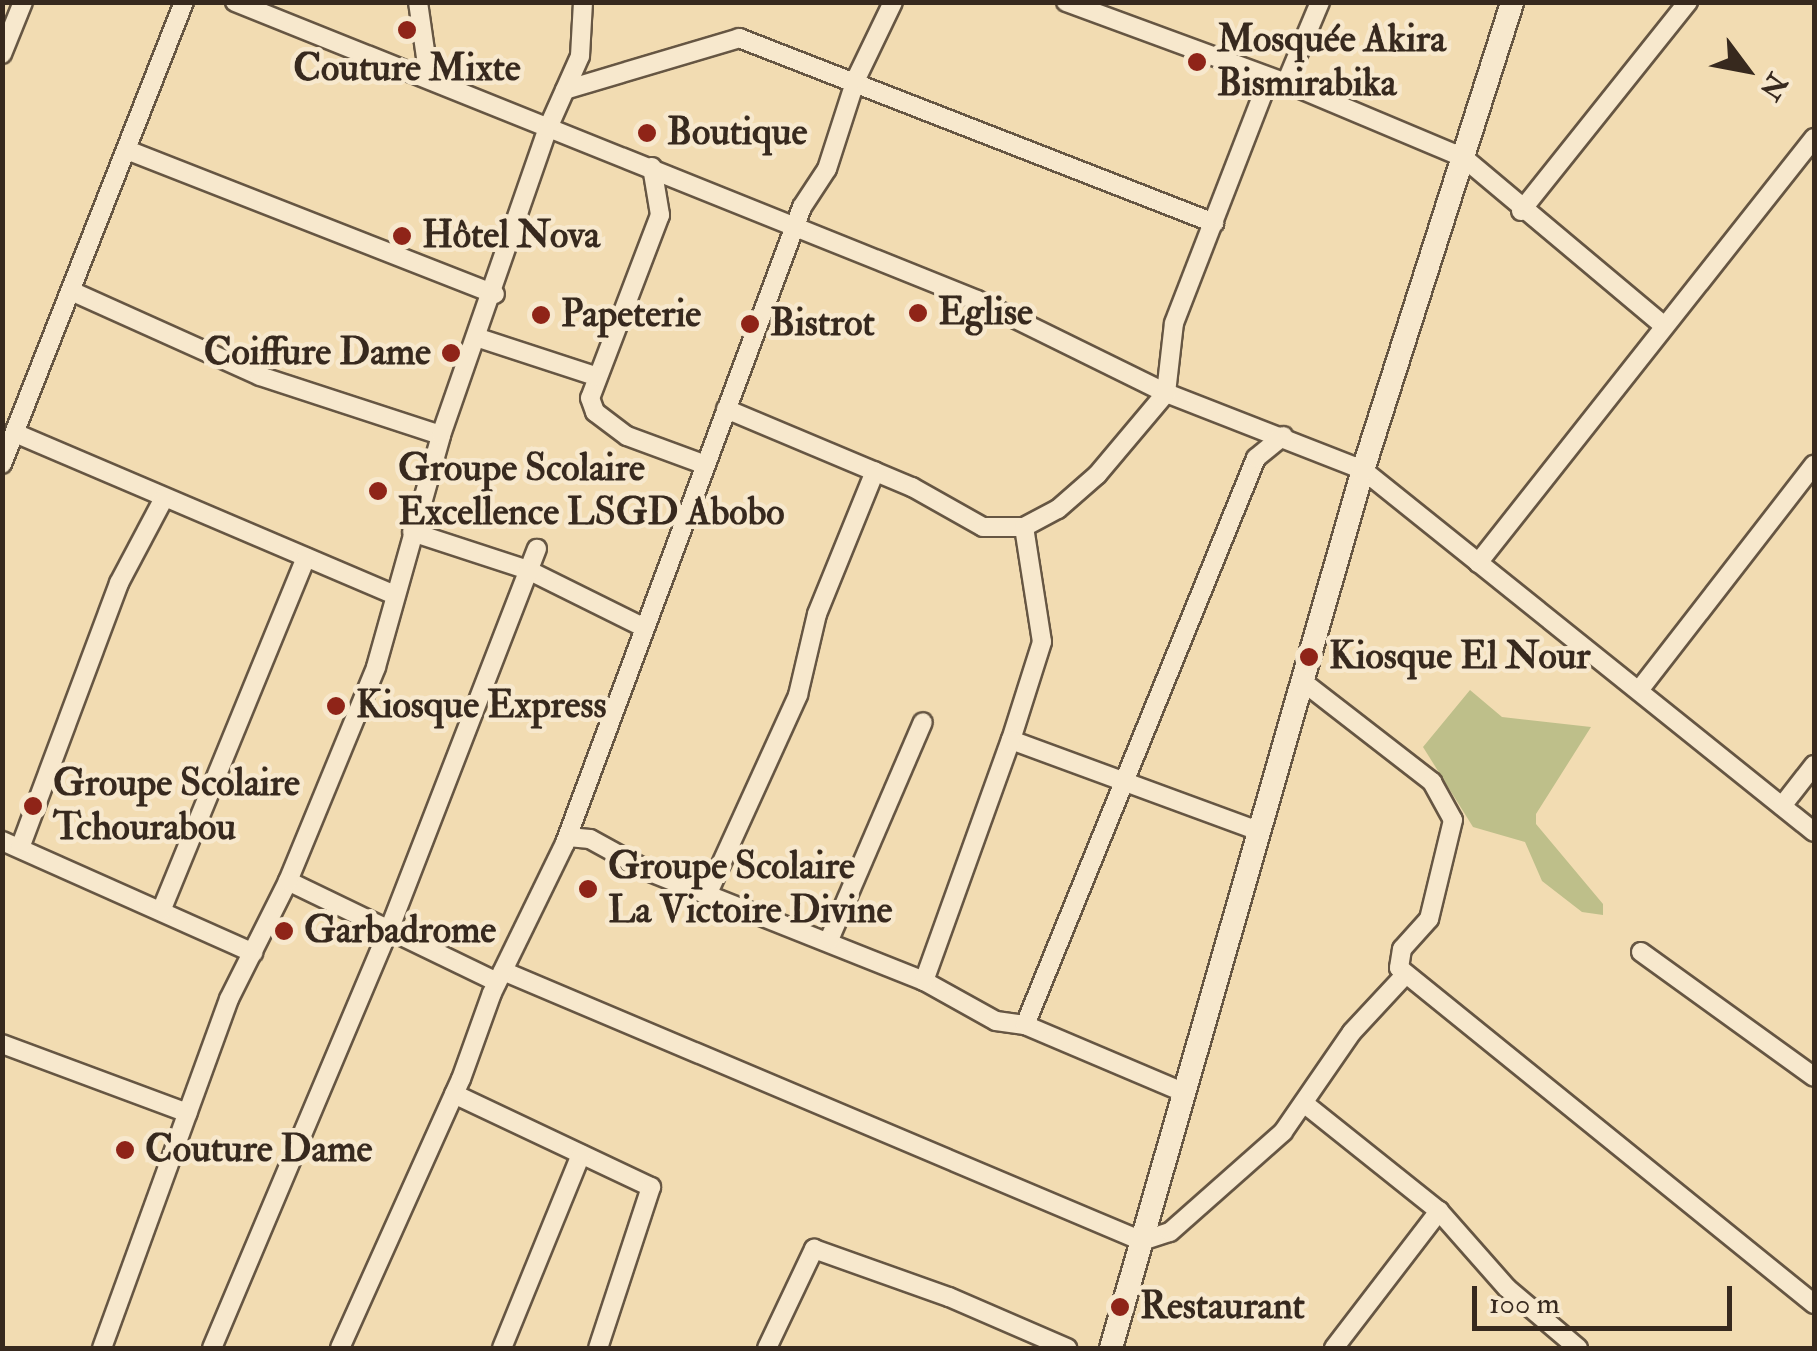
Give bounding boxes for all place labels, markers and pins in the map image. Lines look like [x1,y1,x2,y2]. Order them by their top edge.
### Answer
place label: Mosquée Akira Bismirabika [1217,17,1446,106]
marker: Couture Mixte [396,19,418,41]
place label: Couture Mixte [293,46,521,92]
marker: Mosquée Akira Bismirabika [1186,51,1208,73]
place label: Boutique [667,110,807,156]
marker: Boutique [636,122,658,144]
place label: Hôtel Nova [422,213,600,259]
marker: Hôtel Nova [391,225,413,247]
place label: Eglise [938,290,1033,336]
place label: Papeterie [561,292,701,338]
place label: Bistrot [770,301,875,347]
marker: Eglise [907,302,929,324]
marker: Papeterie [530,304,552,326]
marker: Bistrot [739,313,761,335]
place label: Coiffure Dame [204,330,431,376]
marker: Coiffure Dame [440,342,462,364]
place label: Groupe Scolaire Excellence LSGD Abobo [398,446,785,536]
marker: Groupe Scolaire Excellence LSGD Abobo [367,480,389,502]
place label: Kiosque El Nour [1329,634,1591,680]
marker: Kiosque El Nour [1298,646,1320,668]
place label: Kiosque Express [356,683,606,729]
marker: Kiosque Express [325,695,347,717]
place label: Groupe Scolaire Tchourabou [53,761,300,851]
marker: Groupe Scolaire Tchourabou [22,795,44,817]
place label: Groupe Scolaire La Victoire Divine [608,844,892,934]
marker: Groupe Scolaire La Victoire Divine [577,878,599,900]
place label: Garbadrome [304,908,496,954]
marker: Garbadrome [273,920,295,942]
place label: Couture Dame [145,1127,372,1173]
marker: Couture Dame [114,1139,136,1161]
place label: Restaurant [1140,1284,1305,1330]
marker: Restaurant [1109,1296,1131,1318]

